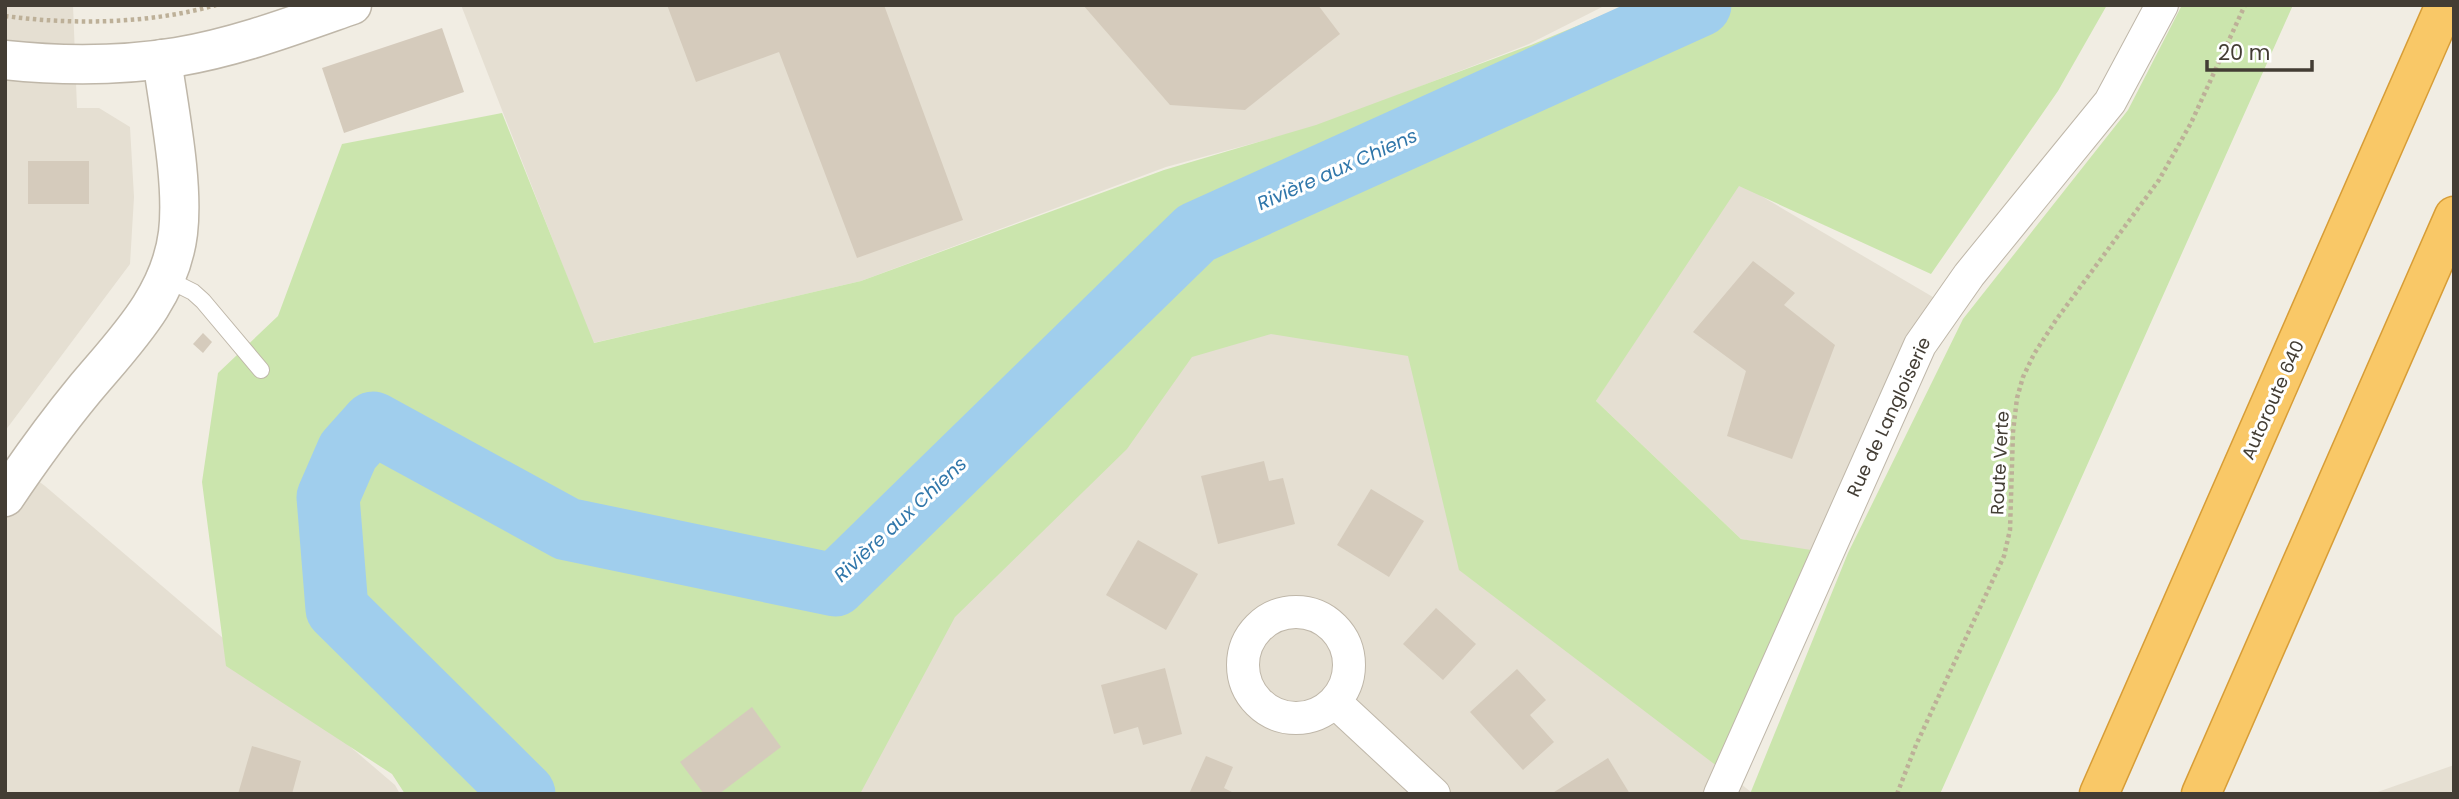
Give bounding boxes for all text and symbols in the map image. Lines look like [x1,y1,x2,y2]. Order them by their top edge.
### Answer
scale bar [2207,28,2312,72]
text: 20 m [2218,38,2271,67]
water label: Rivière aux Chiens [1253,122,1422,217]
street label: Rue de Langloiserie [1841,333,1937,501]
street label: Autoroute 640 [2235,336,2310,463]
street label: Route Verte [1984,410,2015,516]
water label: Rivière aux Chiens [828,450,973,588]

